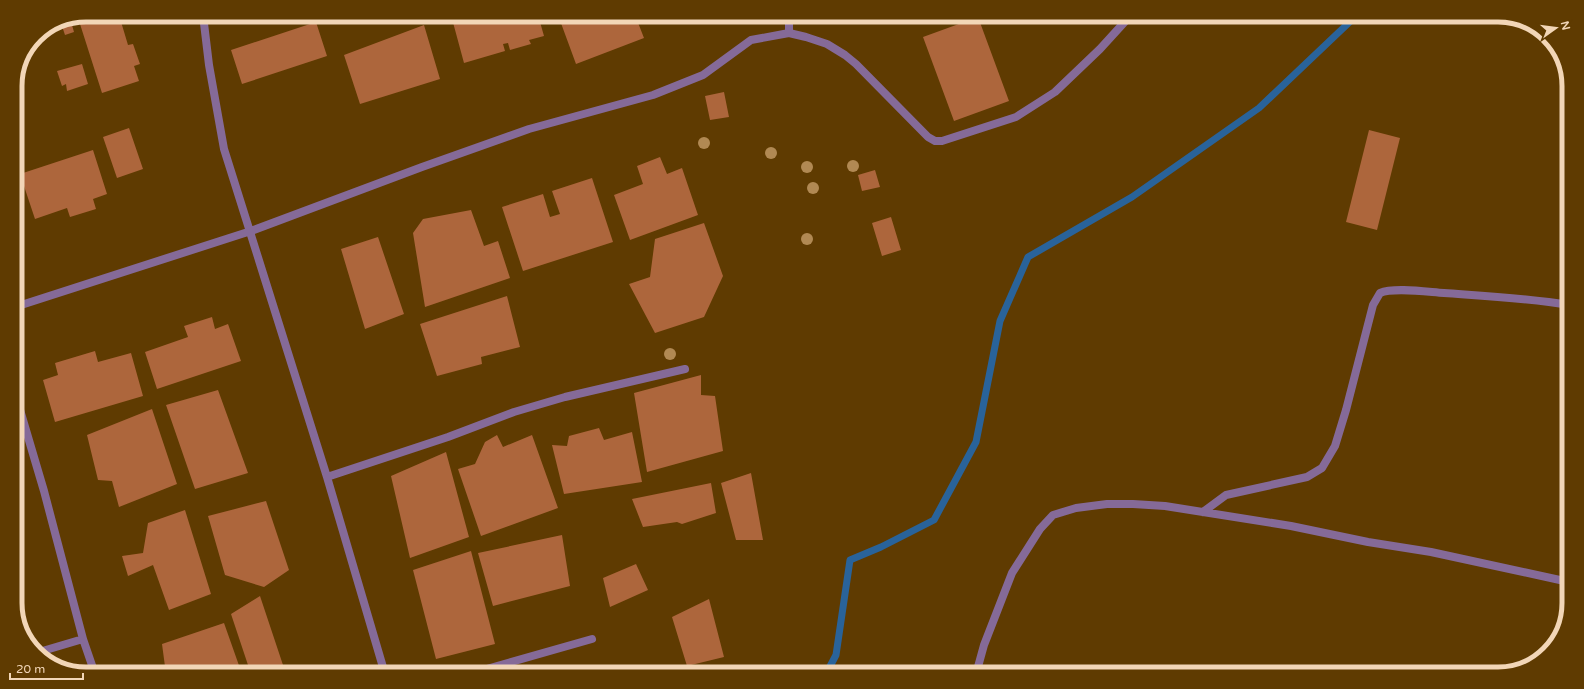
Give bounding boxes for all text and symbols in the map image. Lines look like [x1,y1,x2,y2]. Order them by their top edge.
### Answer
north arrow [1536,8,1576,48]
text: N [1558,20,1573,32]
scale bar [10,655,83,681]
text: 20 m [16,662,45,676]

